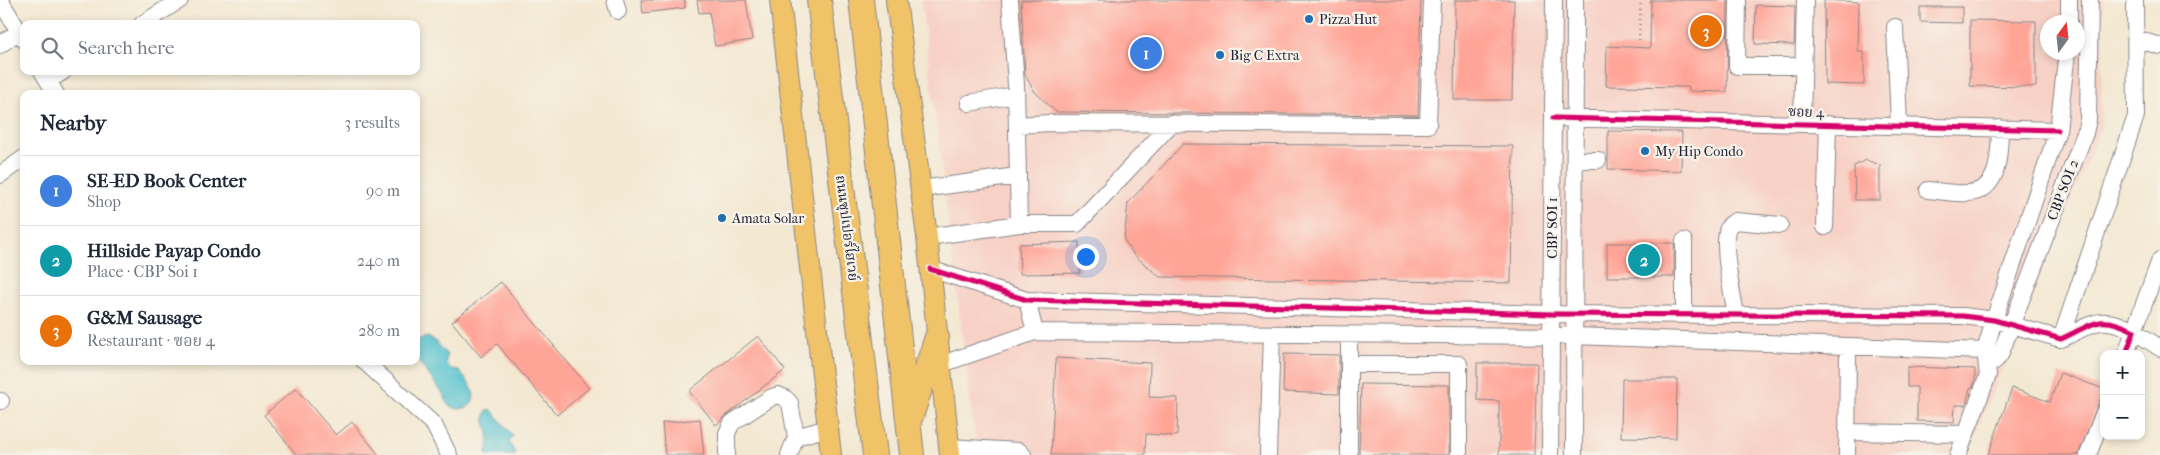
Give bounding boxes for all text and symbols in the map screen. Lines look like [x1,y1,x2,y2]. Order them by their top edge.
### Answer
place label: Pizza Hut [1319,11,1377,28]
pin: 3 [1690,12,1722,50]
marker: Pizza Hut [1303,13,1315,25]
north arrow [2040,15,2085,60]
search box [20,20,420,75]
icon: search [38,34,66,62]
pin: 1 [1130,34,1162,72]
text: Search here [78,37,174,59]
place label: Big C Extra [1230,47,1300,64]
marker: Big C Extra [1214,49,1226,61]
street label: ซอย 4 [1788,103,1825,121]
text: Nearby [40,111,106,135]
text: 3 results [344,113,400,132]
place label: My Hip Condo [1655,143,1743,160]
marker: My Hip Condo [1639,145,1651,157]
street label: CBP SOI 2 [2044,157,2082,223]
text: SE-ED Book Center [87,170,246,192]
street label: ถนนซุปเปอร์ไฮเวย์ [832,174,864,282]
text: 1 [53,181,59,200]
text: 90 m [366,181,400,200]
text: Shop [87,192,121,211]
street label: CBP SOI 1 [1544,197,1561,259]
place label: Amata Solar [731,210,804,227]
marker: Amata Solar [716,212,728,224]
text: Hillside Payap Condo [87,240,261,262]
pin: 2 [1628,241,1660,279]
your location [1073,244,1099,270]
text: 2 [52,251,60,270]
text: 240 m [357,251,400,270]
text: Place · CBP Soi 1 [87,262,198,281]
text: G&M Sausage [87,307,202,329]
text: 3 [53,321,59,340]
text: 280 m [358,321,400,340]
text: Restaurant · ซอย 4 [87,331,215,350]
map controls [2100,350,2145,440]
button: + [2100,350,2145,395]
button: − [2100,395,2145,440]

